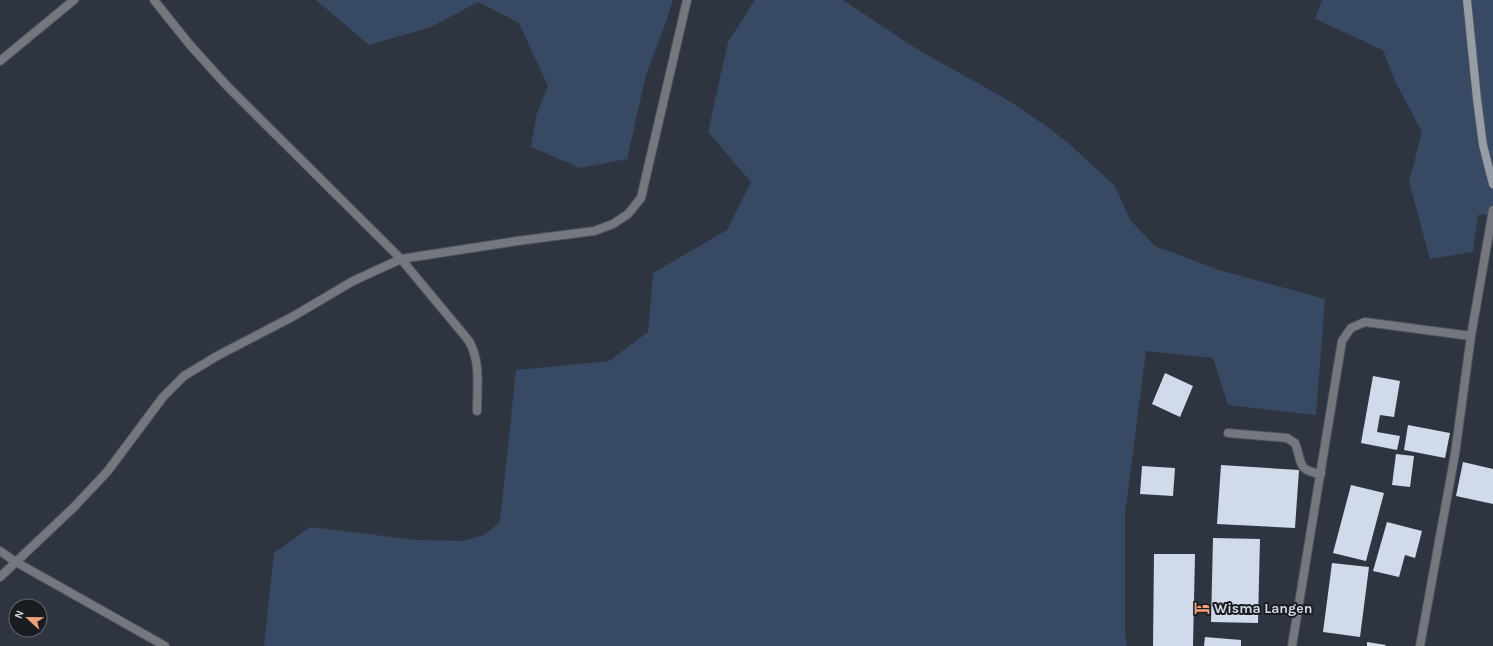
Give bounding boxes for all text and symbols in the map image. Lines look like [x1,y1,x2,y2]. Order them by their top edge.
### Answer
north arrow [8,598,48,638]
hotel icon: Wisma Langen [1193,599,1211,617]
place label: Wisma Langen [1214,600,1312,617]
text: N [12,608,27,621]

